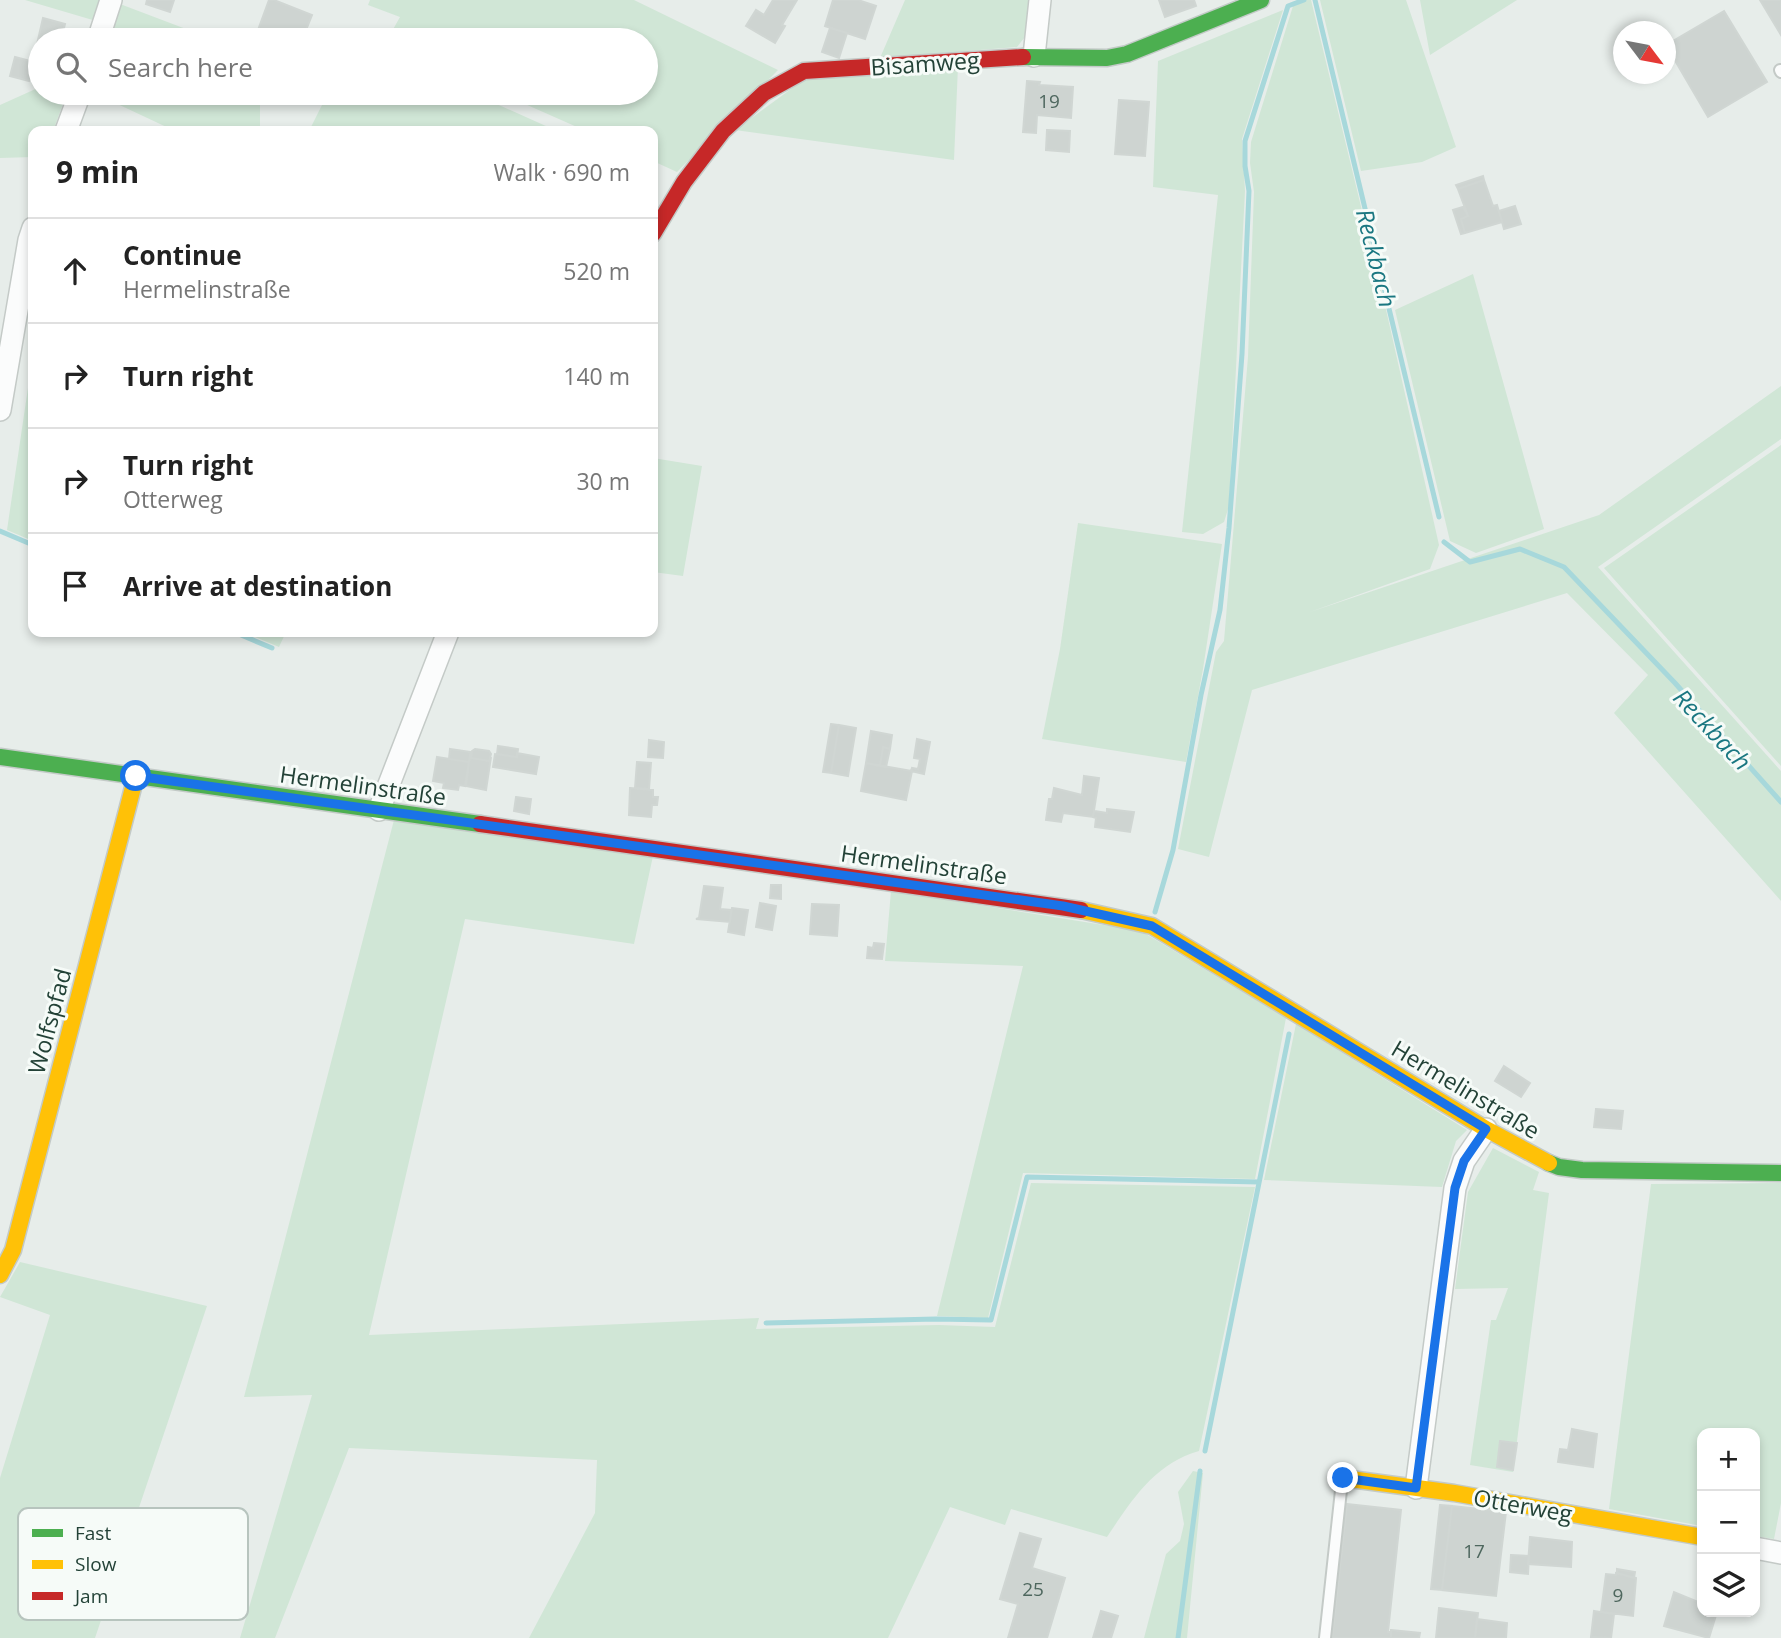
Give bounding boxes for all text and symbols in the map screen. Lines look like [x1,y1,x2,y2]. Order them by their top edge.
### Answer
north arrow [1613,21,1676,84]
search box [28,28,658,105]
street label: Bisamweg [870,43,981,83]
icon: search [52,48,90,86]
text: Search here [108,49,253,85]
house number: 19 [1038,88,1060,114]
text: 9 min [56,151,139,192]
text: Walk · 690 m [493,156,630,188]
water label: Reckbach [1349,205,1405,311]
text: Continue [123,237,242,273]
icon: ahead [56,252,94,290]
text: 520 m [563,255,630,287]
text: Hermelinstraße [123,273,291,305]
icon: right [56,357,94,395]
text: Turn right [123,358,254,394]
text: 140 m [563,360,630,392]
text: Turn right [123,447,254,483]
icon: right [56,462,94,500]
text: 30 m [576,465,630,497]
text: Otterweg [123,483,223,515]
icon: arrive [56,567,94,605]
text: Arrive at destination [123,568,392,604]
water label: Reckbach [1667,681,1759,777]
street label: Hermelinstraße [278,757,448,813]
route start [120,760,151,791]
street label: Hermelinstraße [839,836,1009,892]
street label: Wolfspfad [20,965,78,1077]
street label: Hermelinstraße [1386,1032,1546,1146]
map controls [1697,1428,1760,1617]
button: + [1697,1428,1760,1491]
route end [1327,1462,1358,1493]
street label: Otterweg [1471,1481,1575,1530]
button: − [1697,1491,1760,1554]
legend [18,1508,248,1620]
text: Fast [75,1520,111,1546]
house number: 17 [1463,1538,1485,1564]
text: Slow [75,1551,117,1577]
button: layers [1697,1554,1760,1617]
house number: 25 [1022,1576,1044,1602]
house number: 9 [1613,1582,1623,1608]
text: Jam [73,1583,108,1609]

